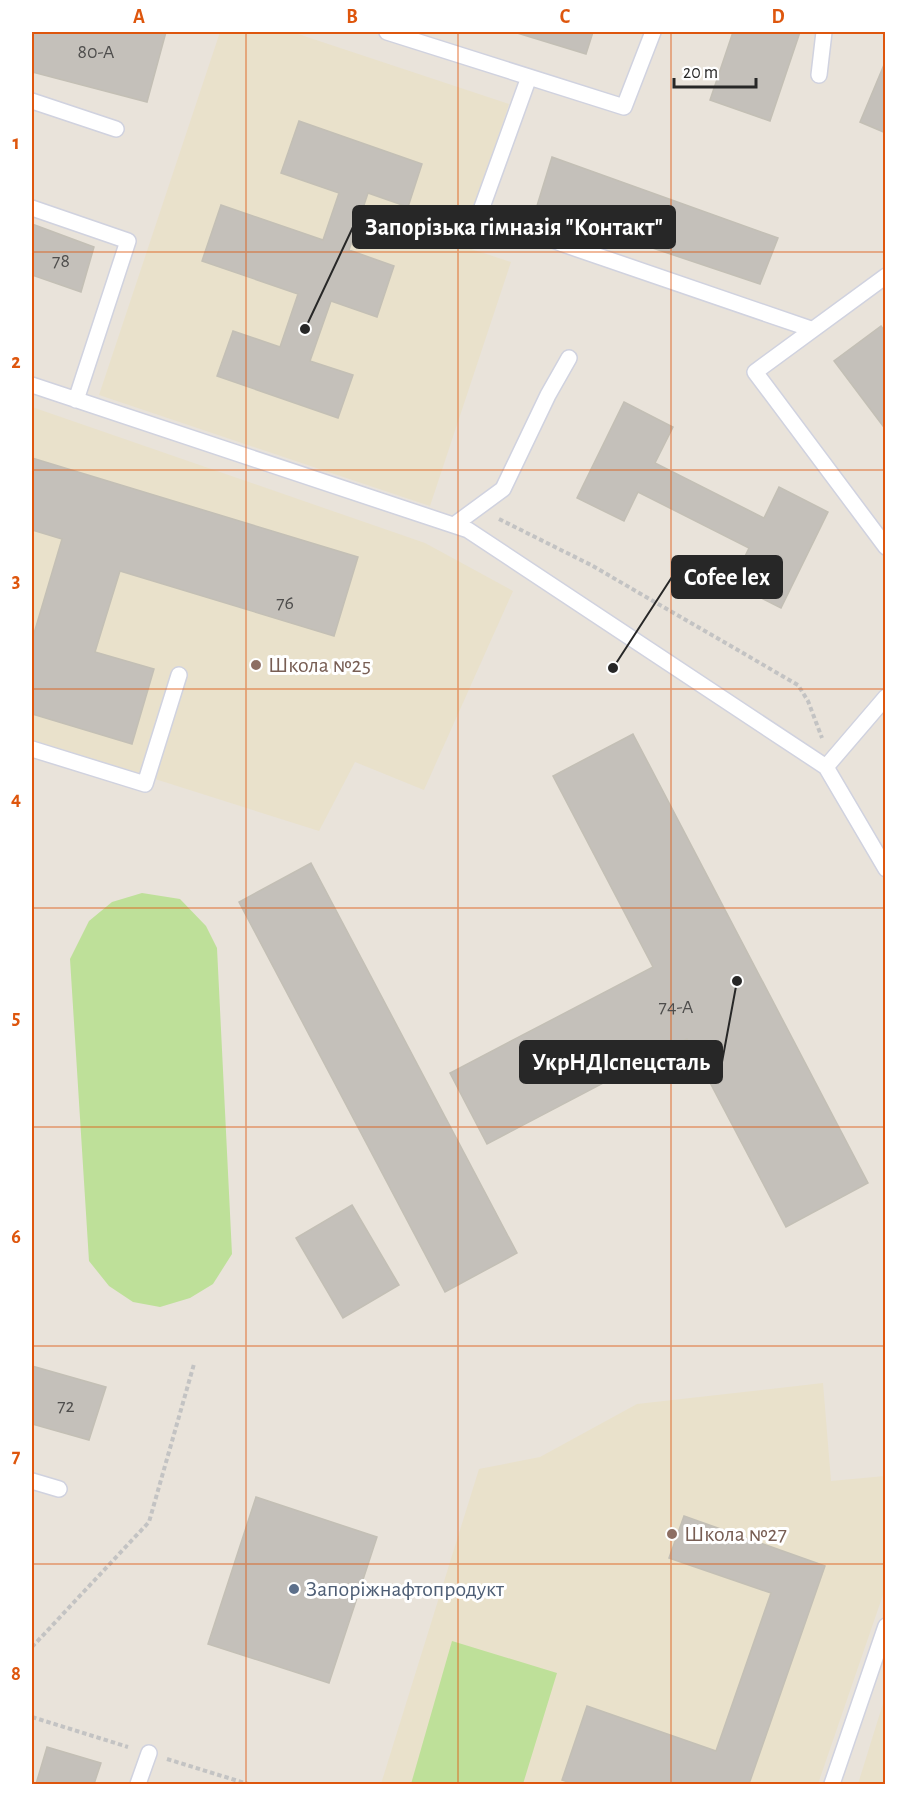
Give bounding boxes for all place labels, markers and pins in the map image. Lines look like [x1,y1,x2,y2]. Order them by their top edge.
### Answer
callout: Запорізька гімназія "Контакт" [353,206,675,248]
callout: Cofee lex [672,556,782,598]
place label: Школа №25 [268,654,371,676]
marker: Школа №25 [249,658,263,672]
callout: УкрНДІспецсталь [520,1041,722,1083]
place label: Школа №27 [684,1523,787,1545]
marker: Школа №27 [665,1527,679,1541]
place label: Запоріжнафтопродукт [306,1578,505,1600]
marker: Запоріжнафтопродукт [287,1582,301,1596]

